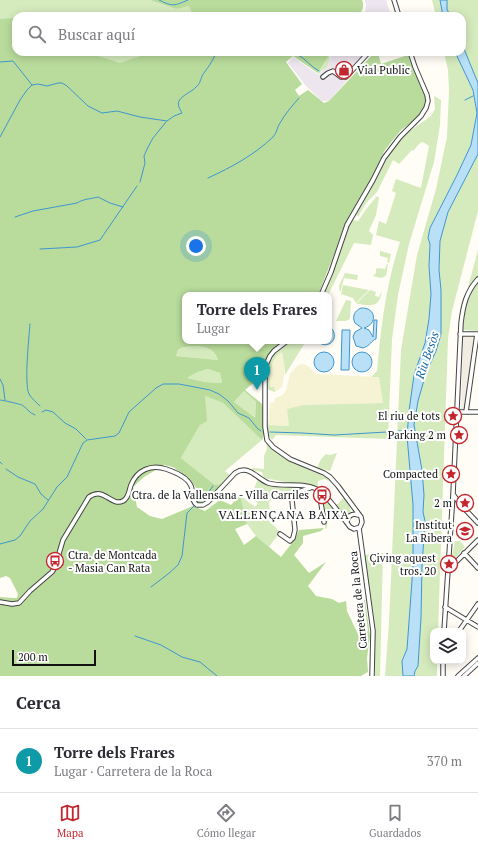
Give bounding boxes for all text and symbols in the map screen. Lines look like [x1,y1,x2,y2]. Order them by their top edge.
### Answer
search box [12,12,466,56]
icon: search [26,23,48,45]
text: Buscar aquí [58,24,135,44]
shop icon: Vial Public [334,60,354,80]
place label: Vial Public [357,63,410,77]
your location [186,236,206,256]
popup [182,292,332,344]
text: Torre dels Frares [197,299,317,319]
text: Lugar [197,319,230,337]
water label: Riu Besòs [412,329,442,382]
pin: 1 [244,357,270,390]
place icon: El riu de tots [443,406,463,426]
place label: El riu de tots [378,409,440,423]
place icon: Parking 2 m [449,425,469,445]
place label: Parking 2 m [388,428,446,442]
place icon: Compacted [441,464,461,484]
place label: Compacted [383,467,438,481]
bus stop icon: Ctra. de la Vallensana - Villa Carriles [312,485,332,505]
place label: Ctra. de la Vallensana - Villa Carriles [132,488,309,502]
place icon: 2 m [455,493,475,513]
place label: 2 m [434,496,453,510]
district label: VALLENÇANA BAIXA [218,507,350,522]
place label: Institut La Ribera [406,518,452,545]
school or university icon: Institut La Ribera [455,521,475,541]
place label: Ctra. de Montcada - Masia Can Rata [68,548,157,575]
street label: Carretera de la Roca [346,550,370,650]
bus stop icon: Ctra. de Montcada - Masia Can Rata [45,551,65,571]
place label: Çiving aquest tros. 20 [369,551,436,578]
place icon: Çiving aquest tros. 20 [439,554,459,574]
map controls [430,628,466,664]
button: layers [430,628,466,664]
scale bar [12,648,96,667]
text: 200 m [18,650,48,664]
text: Cerca [16,691,61,714]
text: Torre dels Frares [54,742,175,762]
text: 1 [25,752,33,770]
text: 370 m [427,752,462,770]
text: Lugar · Carretera de la Roca [54,762,212,780]
tab: Mapa [57,802,84,840]
tab: Cómo llegar [197,802,256,840]
tab: Guardados [369,802,421,840]

